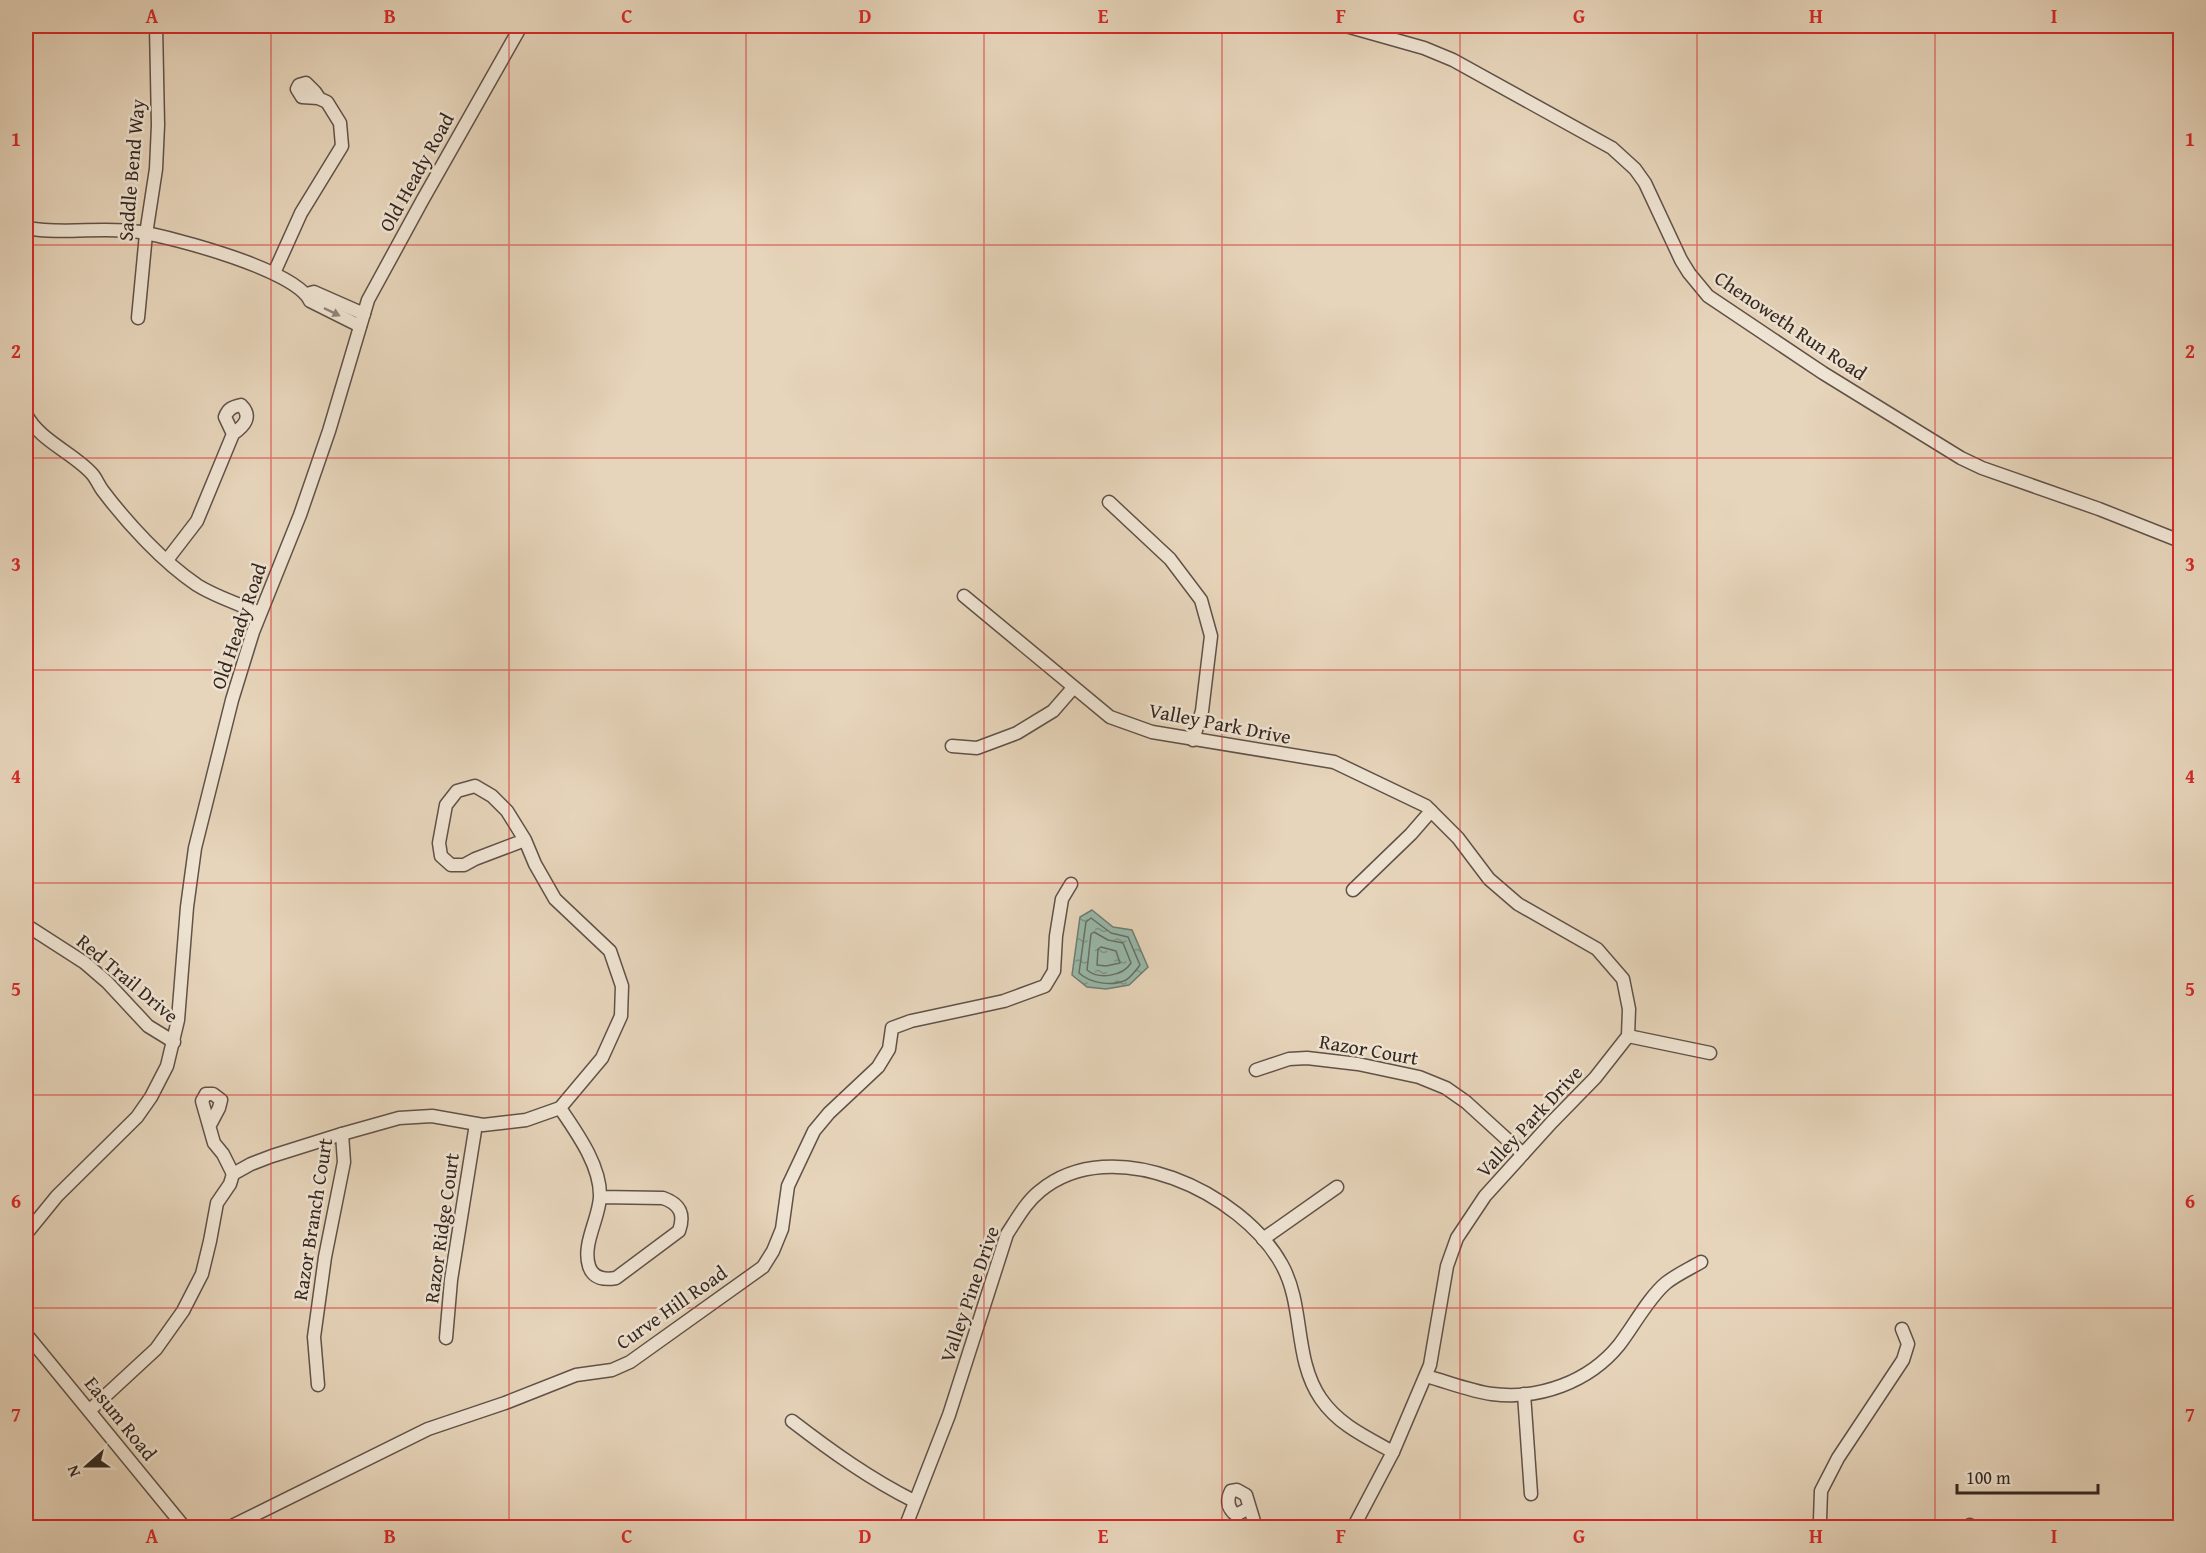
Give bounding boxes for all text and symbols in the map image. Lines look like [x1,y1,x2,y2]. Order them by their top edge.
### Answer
text: A [146,1,159,30]
text: B [384,1,396,30]
text: C [621,1,633,30]
text: D [858,1,872,30]
text: E [1098,1,1109,30]
text: F [1336,1,1346,30]
text: G [1573,1,1585,30]
text: H [1809,1,1823,30]
text: I [2051,1,2057,30]
street label: Saddle Bend Way [110,98,152,242]
street label: Old Heady Road [371,107,461,237]
text: 1 [11,124,21,153]
text: 1 [2185,124,2195,153]
street label: Chenoweth Run Road [1709,263,1873,387]
one-way arrow [323,307,340,317]
text: 2 [11,336,21,365]
text: 2 [2185,336,2195,365]
text: 3 [11,549,21,578]
text: 3 [2185,549,2195,578]
street label: Old Heady Road [203,559,273,693]
street label: Valley Park Drive [1146,695,1294,751]
text: 4 [11,761,21,790]
text: 4 [2185,761,2195,790]
street label: Red Trail Drive [71,927,185,1029]
text: 5 [11,974,21,1003]
text: 5 [2185,974,2195,1003]
street label: Razor Court [1317,1026,1421,1072]
street label: Valley Park Drive [1469,1058,1589,1184]
street label: Razor Branch Court [285,1136,339,1302]
street label: Razor Ridge Court [416,1151,466,1305]
text: 6 [11,1186,21,1215]
text: 6 [2185,1186,2195,1215]
street label: Valley Pine Drive [932,1222,1006,1366]
street label: Curve Hill Road [610,1258,733,1356]
street label: Easum Road [78,1370,164,1467]
text: 7 [11,1399,21,1428]
text: 7 [2185,1399,2195,1428]
north arrow [57,1436,117,1496]
scale bar [1957,1457,2098,1495]
text: N [60,1462,86,1481]
text: 100 m [1966,1464,2011,1491]
text: A [146,1521,159,1550]
text: B [384,1521,396,1550]
text: C [621,1521,633,1550]
text: D [858,1521,872,1550]
text: E [1098,1521,1109,1550]
text: F [1336,1521,1346,1550]
text: G [1573,1521,1585,1550]
text: H [1809,1521,1823,1550]
text: I [2051,1521,2057,1550]

